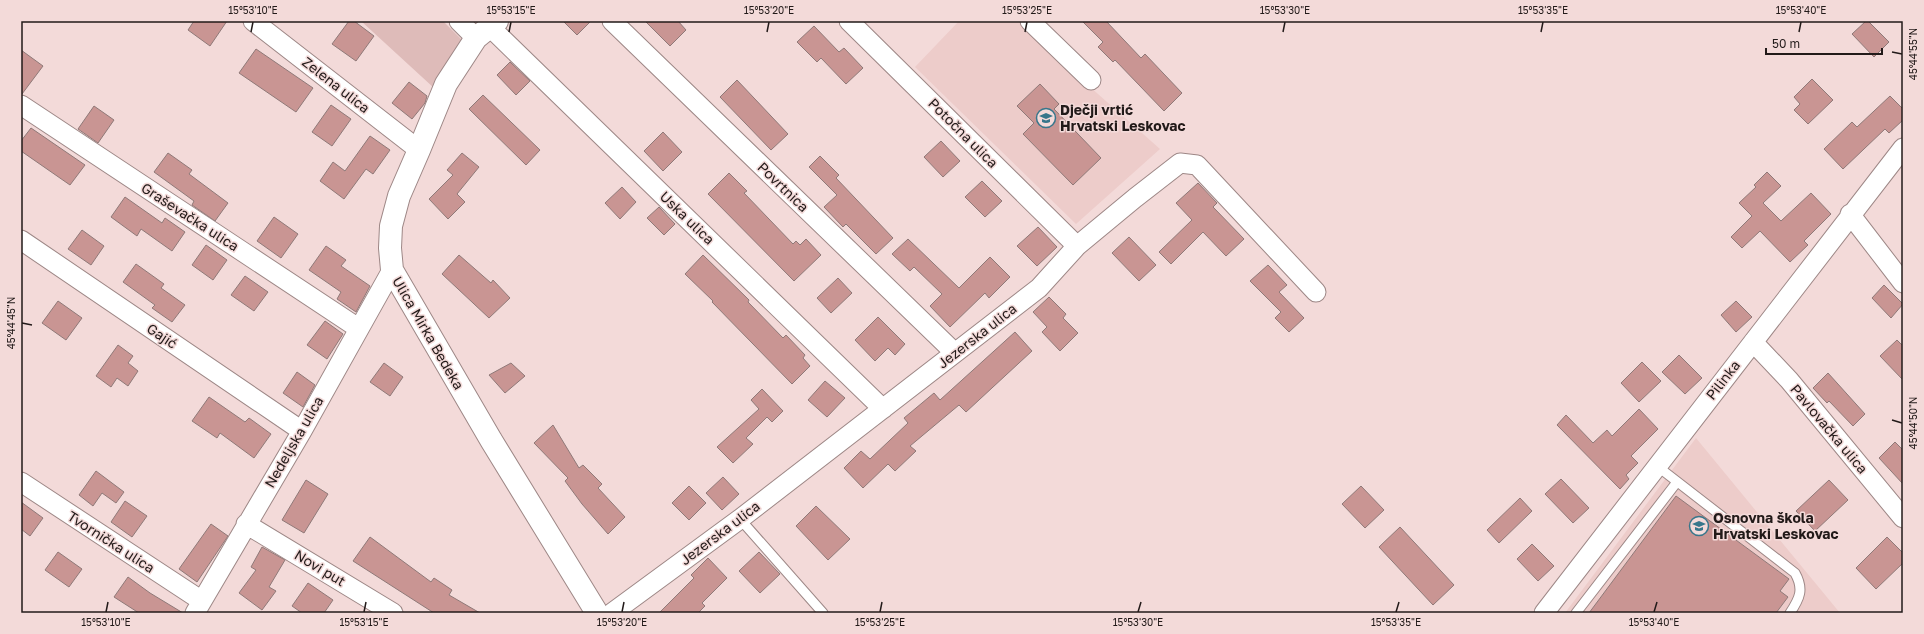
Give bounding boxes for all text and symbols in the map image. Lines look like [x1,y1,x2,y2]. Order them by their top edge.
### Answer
text: 15°53'10"E [228,4,278,16]
text: 15°53'15"E [486,4,536,16]
text: 15°53'20"E [744,4,794,16]
text: 15°53'25"E [1002,4,1052,16]
text: 15°53'30"E [1260,4,1310,16]
text: 15°53'35"E [1518,4,1568,16]
text: 15°53'40"E [1776,4,1826,16]
text: 45°44'55"N [1907,28,1919,80]
scale bar [1766,30,1882,56]
text: 50 m [1772,36,1800,51]
street label: Zelena ulica [299,53,373,116]
street label: Potočna ulica [925,94,1002,171]
place label: Dječji vrtić Hrvatski Leskovac [1060,101,1186,134]
school or university icon: Dječji vrtić Hrvatski Leskovac [1035,107,1057,129]
street label: Povrtnica [754,158,812,215]
street label: Graševačka ulica [138,179,242,254]
street label: Uska ulica [657,188,718,248]
street label: Ulica Mirka Bedeka [389,273,468,392]
text: 45°44'45"N [5,297,17,349]
street label: Jezerska ulica [934,300,1020,372]
street label: Gajić [144,319,181,352]
street label: Pilinka [1702,357,1743,403]
street label: Pavlovačka ulica [1787,381,1872,477]
street label: Nedeljska ulica [261,393,327,490]
text: 45°44'50"N [1907,397,1919,449]
street label: Jezerska ulica [676,497,763,568]
street label: Tvornička ulica [65,507,158,576]
place label: Osnovna škola Hrvatski Leskovac [1713,509,1839,542]
school or university icon: Osnovna škola Hrvatski Leskovac [1688,515,1710,537]
street label: Novi put [292,546,349,589]
text: 15°53'10"E [81,616,131,628]
text: 15°53'15"E [339,616,389,628]
text: 15°53'20"E [597,616,647,628]
text: 15°53'25"E [855,616,905,628]
text: 15°53'30"E [1113,616,1163,628]
text: 15°53'35"E [1371,616,1421,628]
text: 15°53'40"E [1629,616,1679,628]

